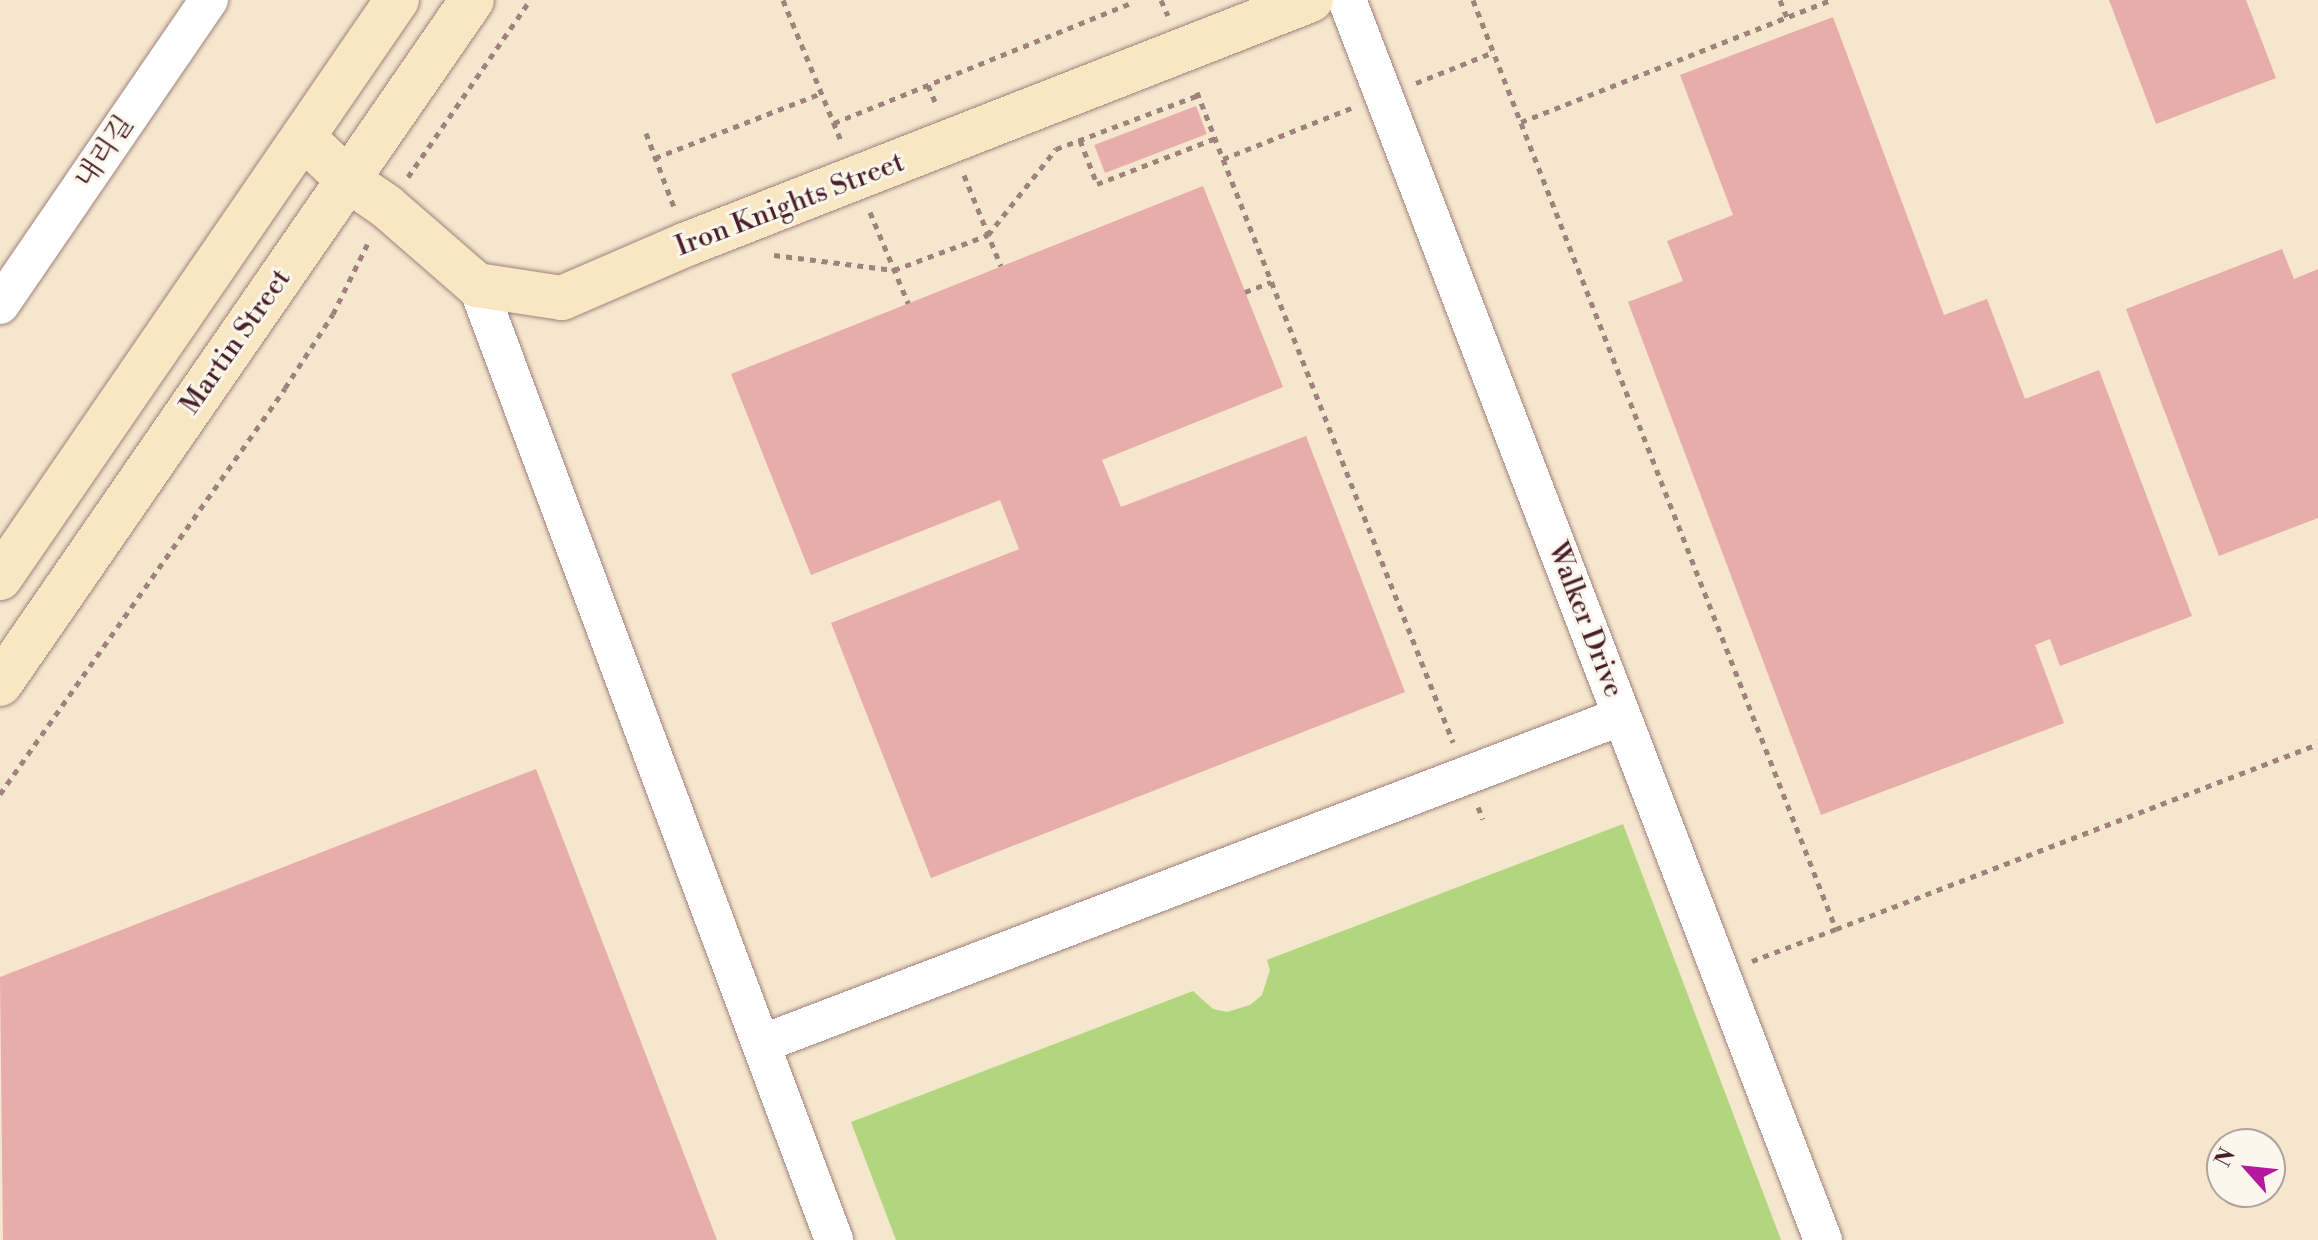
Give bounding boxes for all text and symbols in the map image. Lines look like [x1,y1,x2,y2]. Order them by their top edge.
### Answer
street label: 내리길 [68,109,142,195]
street label: Iron Knights Street [671,146,909,264]
street label: Martin Street [174,263,298,421]
street label: Walker Drive [1540,538,1630,702]
north arrow [2206,1128,2286,1208]
text: N [2210,1144,2242,1172]

